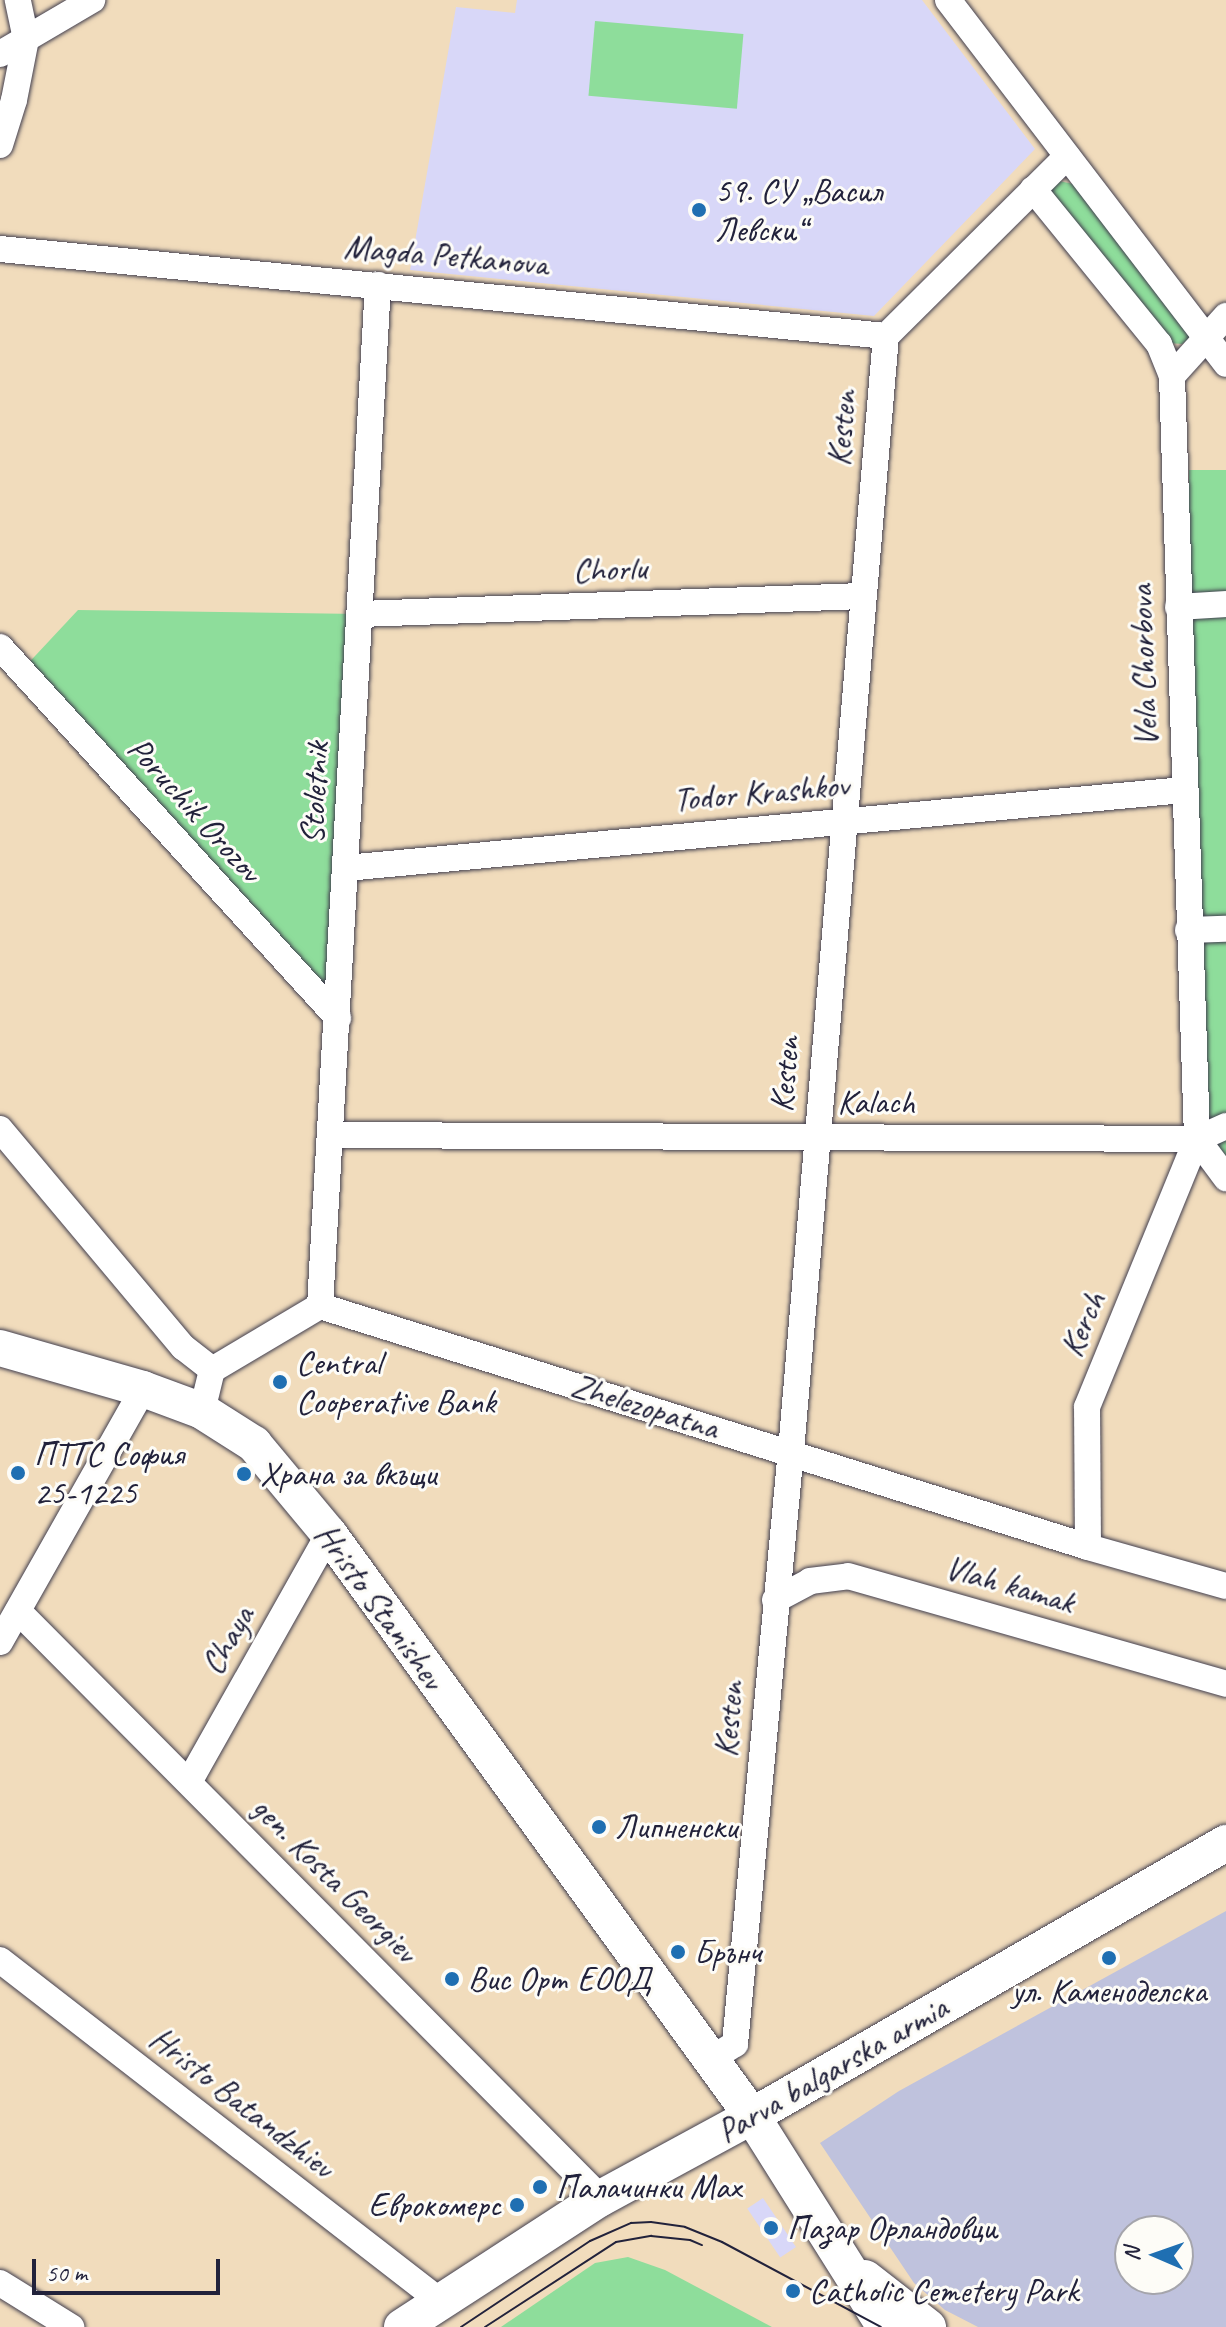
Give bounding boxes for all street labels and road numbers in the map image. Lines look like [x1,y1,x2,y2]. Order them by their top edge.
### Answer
street label: Magda Petkanova [343,226,549,284]
street label: Kesten [817,388,865,468]
street label: Chorlu [572,547,648,591]
street label: Vela Chorbova [1120,584,1166,748]
street label: Poruchik Orozov [119,728,271,890]
street label: Stoletnik [291,741,337,845]
street label: Todor Krashkov [671,764,851,820]
street label: Kesten [760,1034,808,1114]
street label: Kalach [837,1082,915,1122]
street label: Kerch [1050,1286,1114,1362]
street label: Zhelezopatna [566,1364,724,1448]
street label: Hristo Stanishev [306,1515,454,1697]
street label: Vlah kamak [939,1546,1081,1622]
street label: Chaya [191,1599,263,1681]
street label: Kesten [704,1679,752,1759]
street label: gen. Kosta Georgiev [244,1788,426,1970]
street label: Parva balgarska armia [708,1986,956,2152]
street label: Hristo Batandzhiev [142,2018,342,2186]

